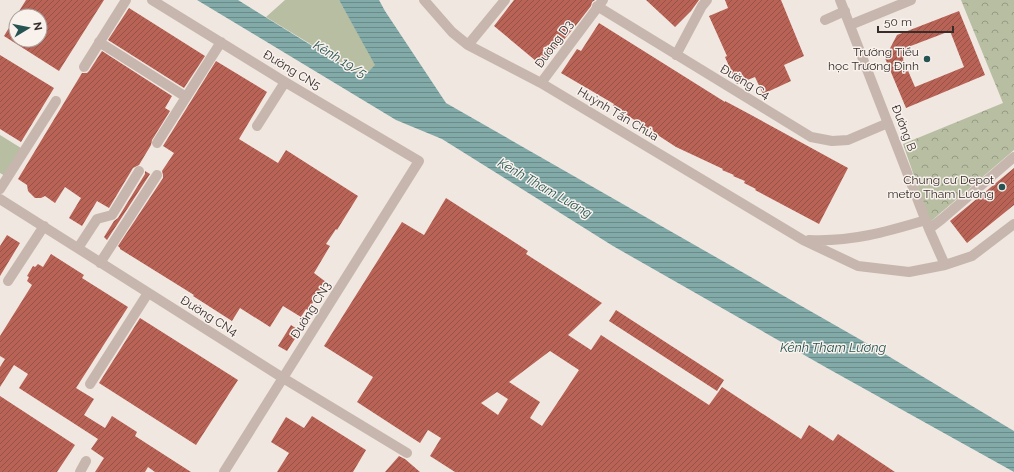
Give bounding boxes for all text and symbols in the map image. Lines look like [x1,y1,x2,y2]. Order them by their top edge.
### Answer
north arrow [8,8,48,48]
scale bar [878,8,953,34]
text: 50 m [884,15,912,29]
street label: Đường D3 [532,17,576,71]
text: N [30,21,44,32]
water label: Kênh 19/5 [311,37,369,81]
place label: Trường Tiểu học Trương Định [828,45,919,73]
street label: Đường CN5 [261,47,324,93]
marker: Trường Tiểu học Trương Định [922,54,932,64]
street label: Đường C4 [718,62,773,102]
street label: Huỳnh Tấn Chùa [575,84,661,144]
street label: Đường B [889,103,919,153]
water label: Kênh Tham Lương [495,155,595,221]
place label: Chung cư Depot metro Tham Lương [887,173,994,201]
marker: Chung cư Depot metro Tham Lương [997,182,1007,192]
street label: Đường CN3 [288,279,334,341]
street label: Đường CN4 [178,293,240,339]
water label: Kênh Tham Lương [780,340,886,355]

